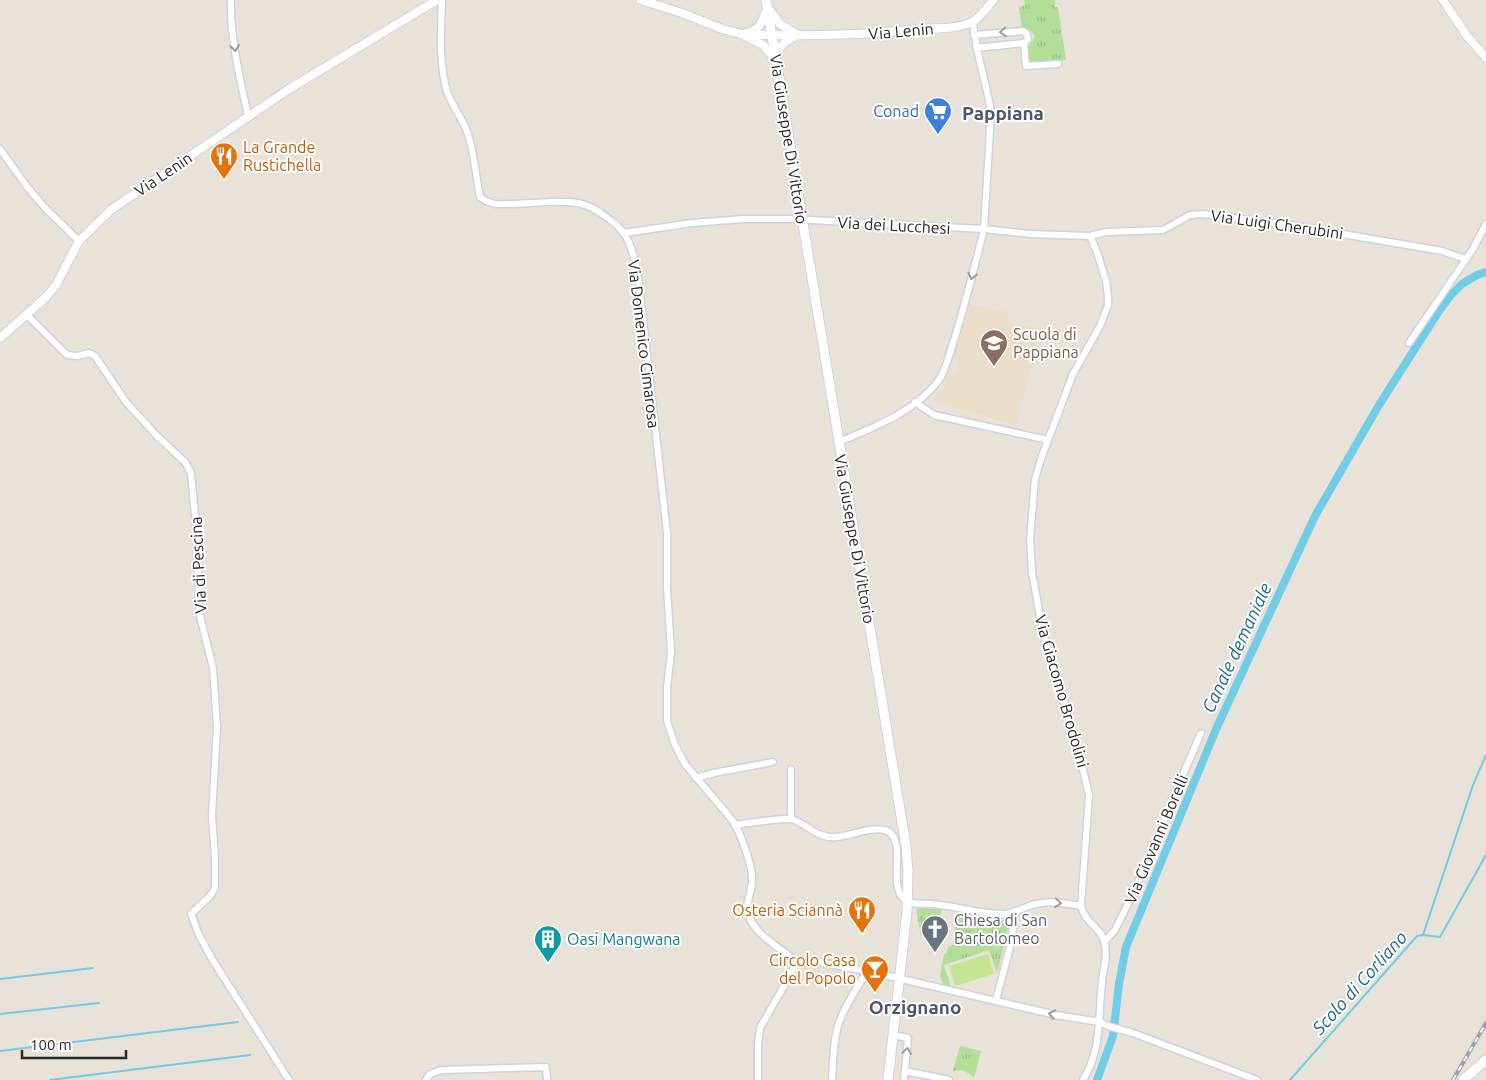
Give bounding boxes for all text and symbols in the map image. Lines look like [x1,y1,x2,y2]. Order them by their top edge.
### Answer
street label: Via Lenin [868,19,934,43]
one-way arrow [999,27,1007,38]
one-way arrow [229,44,239,53]
street label: Via Giuseppe Di Vittorio [767,53,811,225]
supermarket icon: Conad [923,96,953,135]
place label: Conad [873,102,919,120]
district label: Pappiana [962,102,1044,124]
place label: La Grande Rustichella [243,138,321,174]
restaurant icon: La Grande Rustichella [209,141,239,180]
street label: Via Lenin [131,148,195,200]
street label: Via Luigi Cherubini [1210,206,1344,242]
street label: Via dei Lucchesi [837,213,951,237]
street label: Via Domenico Cimarosa [625,259,663,429]
one-way arrow [967,272,978,281]
place label: Scuola di Pappiana [1013,325,1079,361]
school or university icon: Scuola di Pappiana [979,328,1009,367]
street label: Via Giuseppe Di Vittorio [831,453,879,625]
street label: Via di Pescina [186,516,210,614]
water label: Canale demaniale [1197,580,1275,715]
street label: Via Giacomo Brodolini [1032,613,1092,769]
street label: Via Giovanni Borelli [1121,772,1191,906]
restaurant icon: Osteria Sciannà [847,895,877,934]
one-way arrow [1055,897,1063,908]
place label: Osteria Sciannà [732,901,843,919]
place label: Chiesa di San Bartolomeo [954,911,1047,947]
church icon: Chiesa di San Bartolomeo [920,914,950,953]
building icon: Oasi Mangwana [533,924,563,963]
water label: Scolo di Corliano [1307,927,1411,1038]
place label: Oasi Mangwana [567,930,681,948]
place label: Circolo Casa del Popolo [769,951,856,987]
bar icon: Circolo Casa del Popolo [860,954,890,993]
district label: Orzignano [869,996,961,1018]
one-way arrow [1048,1009,1057,1020]
scale bar [22,1028,126,1060]
text: 100 m [30,1036,72,1053]
one-way arrow [901,1047,912,1055]

